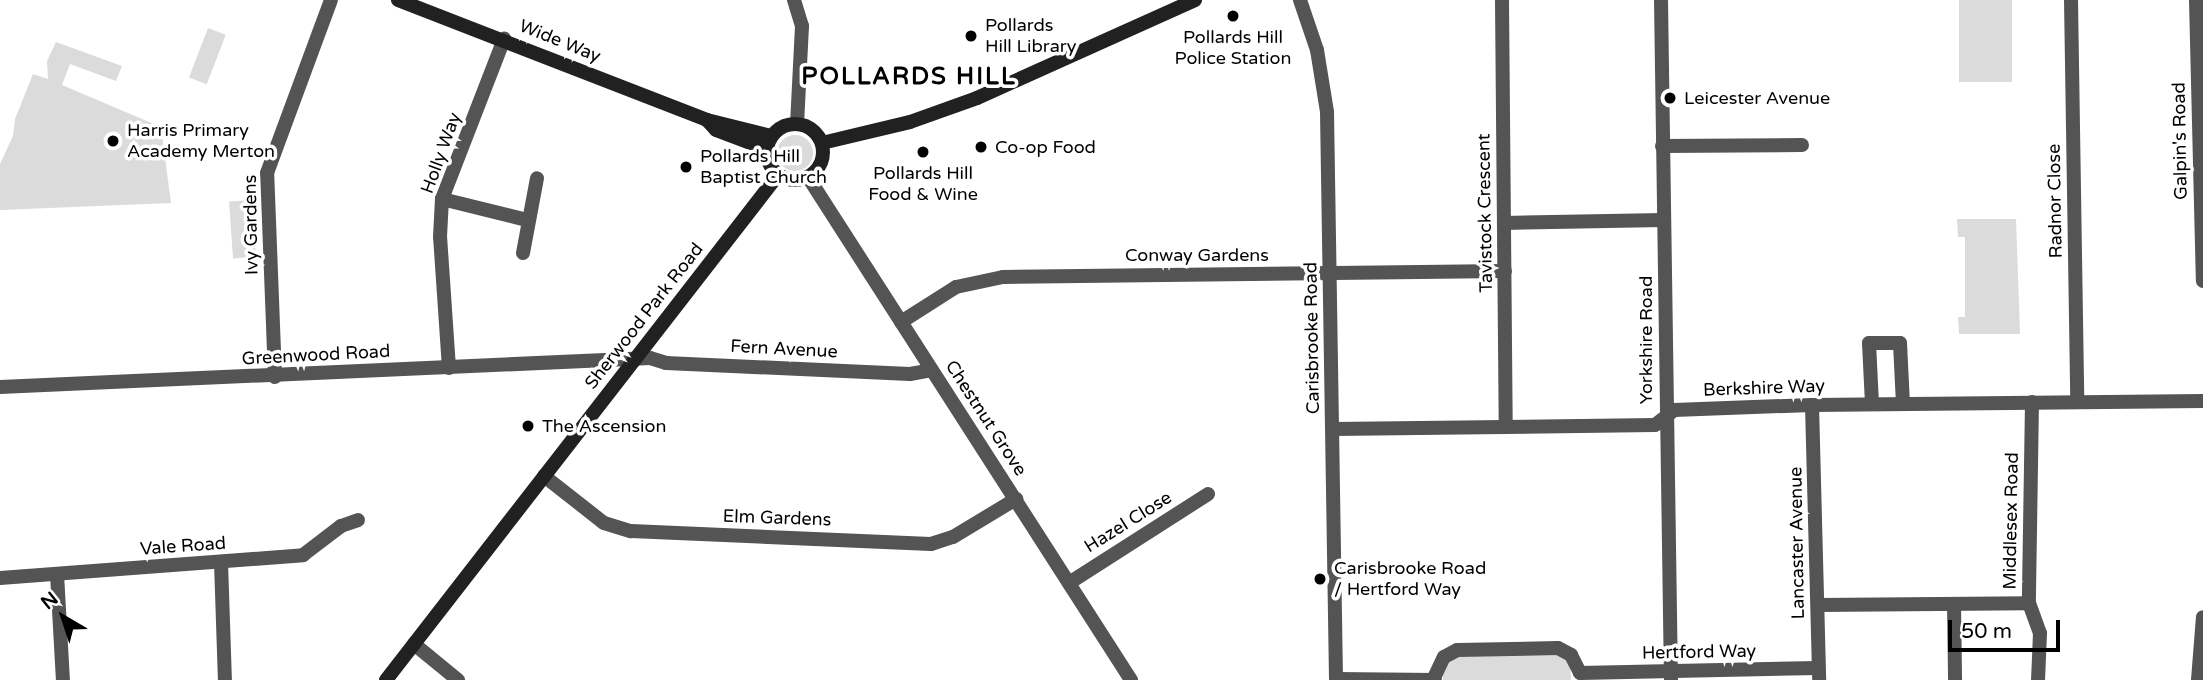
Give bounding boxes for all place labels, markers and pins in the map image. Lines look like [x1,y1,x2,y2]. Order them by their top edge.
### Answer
marker: Pollards Hill Police Station [1225,8,1241,24]
place label: Pollards Hill Library [985,15,1076,58]
place label: Pollards Hill Police Station [1175,27,1291,70]
marker: Pollards Hill Library [963,28,979,44]
place label: Leicester Avenue [1684,87,1830,109]
marker: Leicester Avenue [1662,90,1678,106]
place label: Harris Primary Academy Merton [127,120,275,162]
marker: Harris Primary Academy Merton [105,133,121,149]
place label: Co-op Food [995,136,1096,158]
marker: Co-op Food [973,139,989,155]
marker: Pollards Hill Food & Wine [915,144,931,160]
place label: Pollards Hill Baptist Church [700,146,827,188]
marker: Pollards Hill Baptist Church [678,159,694,175]
place label: Pollards Hill Food & Wine [868,163,978,206]
place label: The Ascension [542,415,666,437]
marker: The Ascension [520,418,536,434]
place label: Carisbrooke Road / Hertford Way [1334,558,1486,600]
marker: Carisbrooke Road / Hertford Way [1312,571,1328,587]

